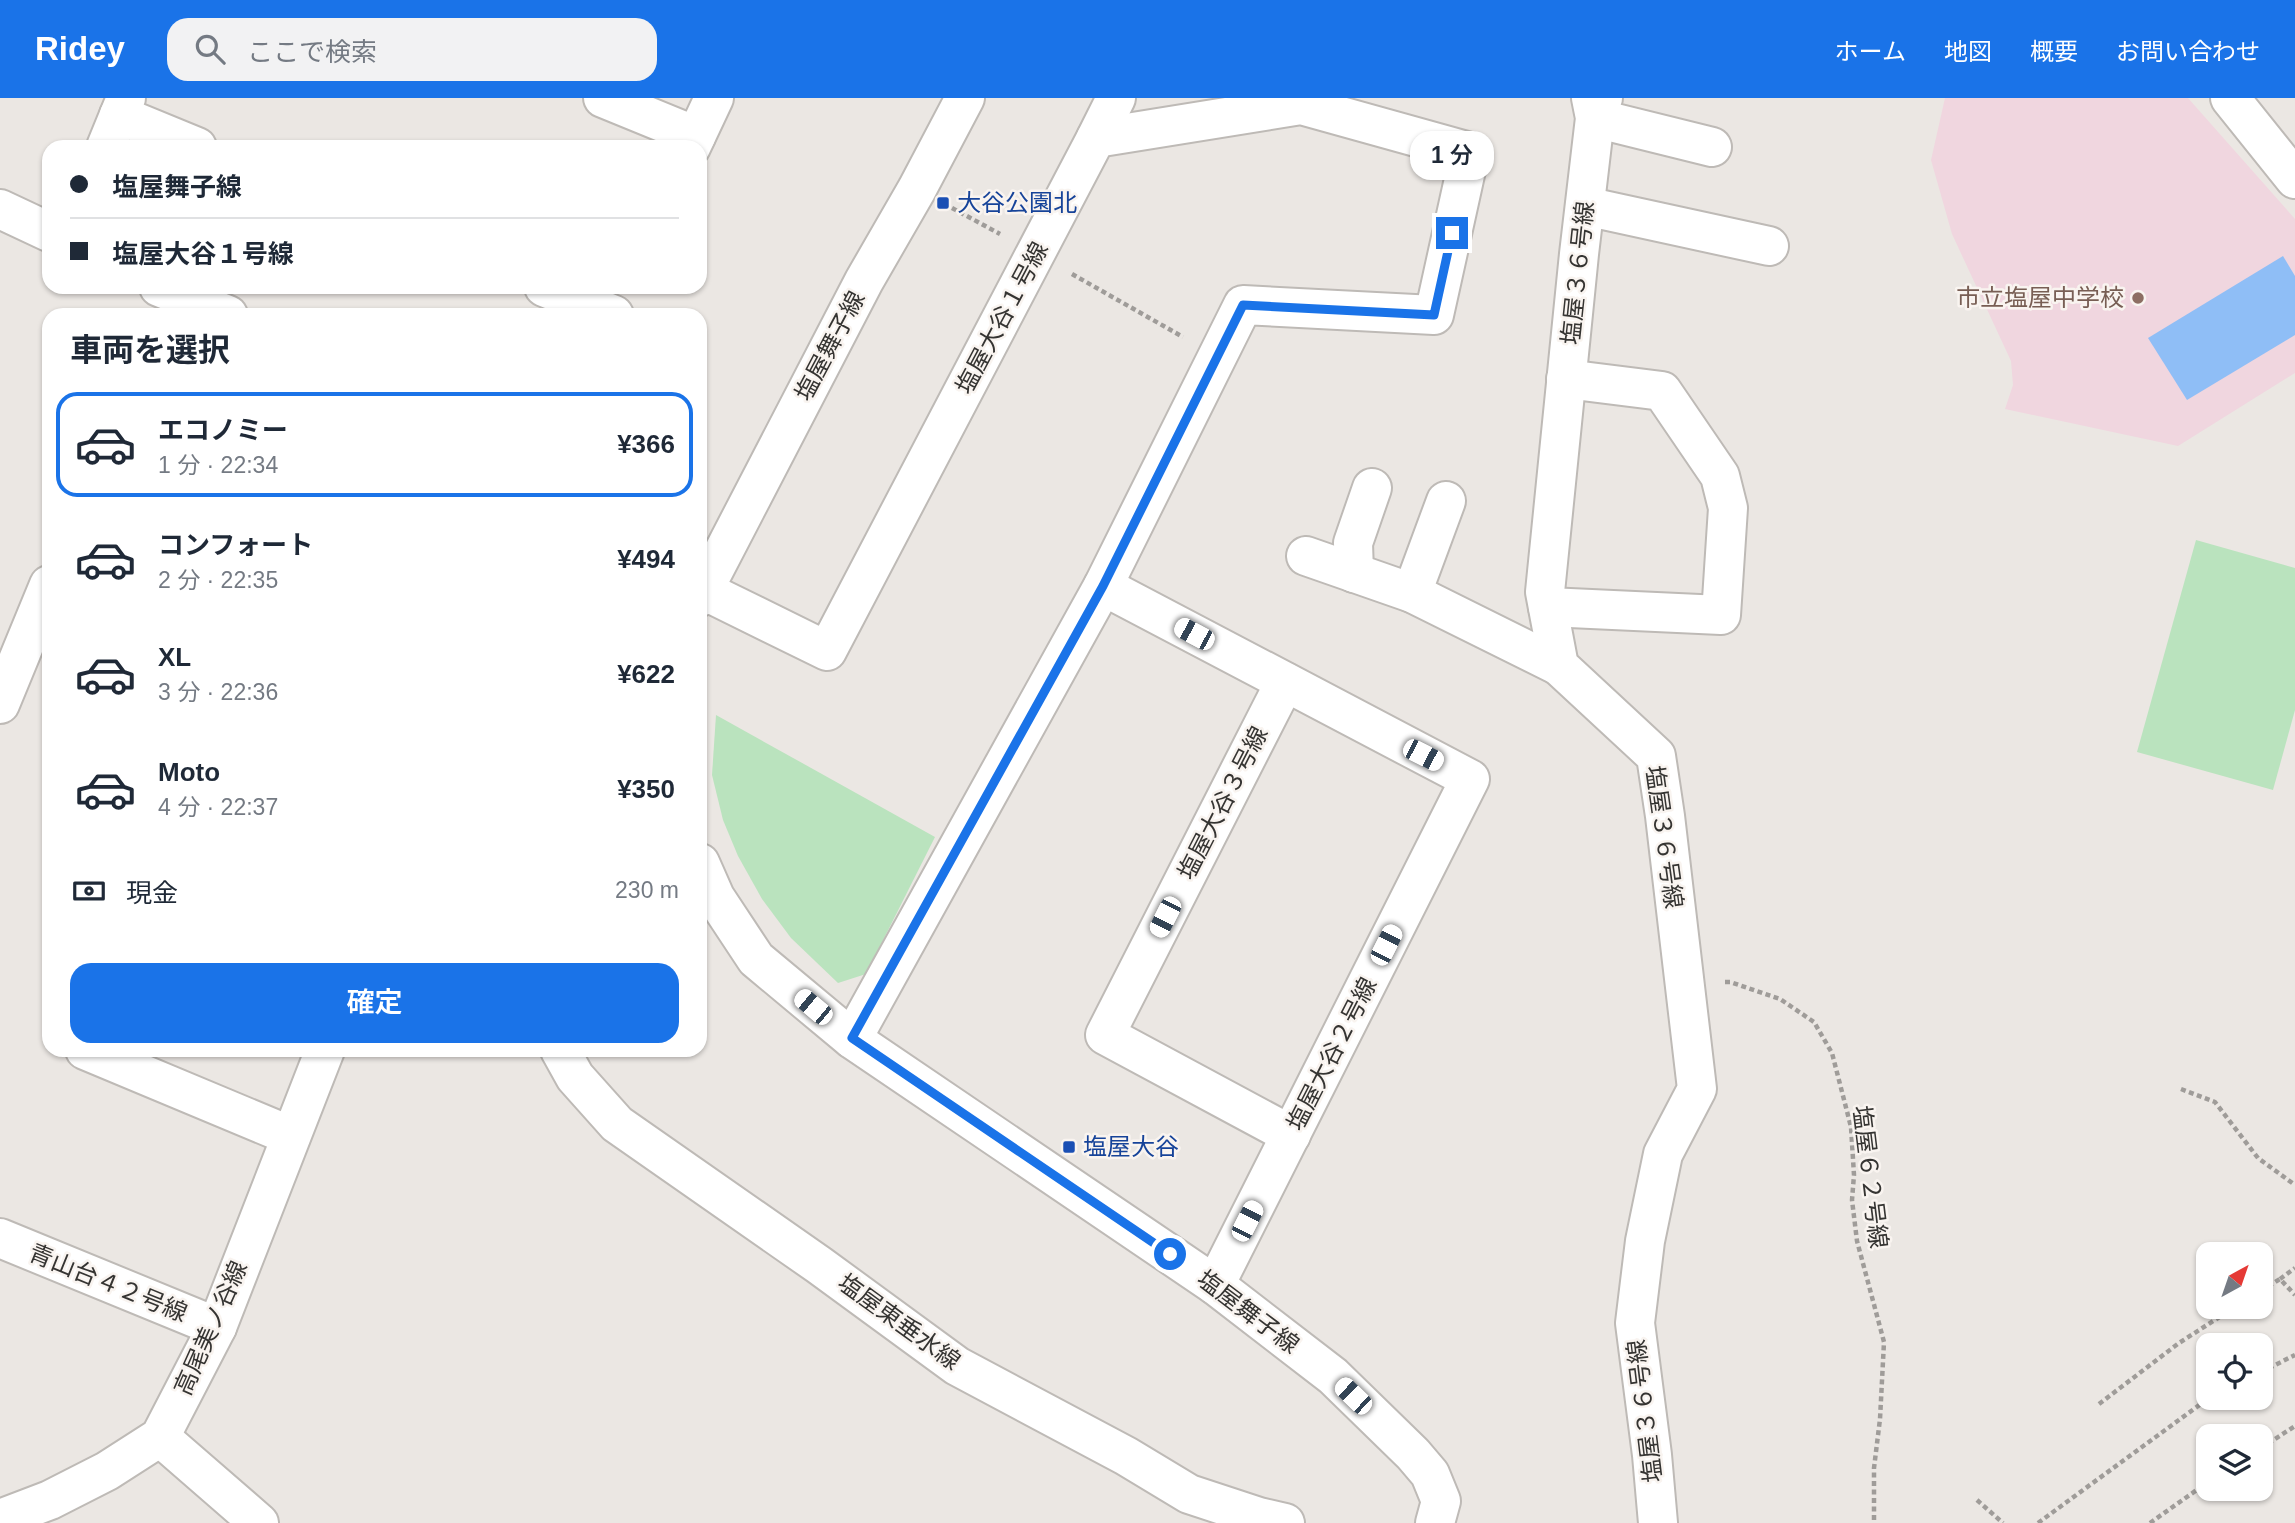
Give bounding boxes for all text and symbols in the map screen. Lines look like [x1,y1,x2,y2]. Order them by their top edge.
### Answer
search box [167,18,657,81]
text: Ridey [35,30,125,67]
icon: search [191,30,229,68]
text: ここで検索 [247,37,377,67]
text: ホーム [1835,38,1906,65]
text: 地図 [1944,38,1992,65]
text: 概要 [2030,38,2078,65]
text: お問い合わせ [2116,38,2260,65]
callout: 1 分 [1410,131,1494,180]
text: 1 分 [1431,142,1473,168]
text: 塩屋舞子線 [112,172,242,202]
place label: 大谷公園北 [957,189,1077,216]
marker: 大谷公園北 [935,195,951,211]
street label: 塩屋３６号線 [1557,200,1598,346]
route end [1436,217,1468,249]
street label: 塩屋大谷１号線 [950,237,1053,398]
text: 塩屋大谷１号線 [112,239,294,269]
place label: 市立塩屋中学校 [1956,284,2124,311]
street label: 塩屋舞子線 [789,286,870,405]
marker: 市立塩屋中学校 [2130,290,2146,306]
text: 車両を選択 [70,332,230,368]
icon: car [74,413,137,476]
text: エコノミー [158,415,288,445]
text: ¥366 [617,429,675,459]
text: 1 分 · 22:34 [158,452,278,478]
icon: car [74,528,137,591]
text: コンフォート [158,530,313,560]
text: ¥494 [617,544,675,574]
text: 2 分 · 22:35 [158,567,278,593]
car [1171,615,1218,653]
text: XL [158,642,191,672]
icon: car [74,643,137,706]
text: ¥622 [617,659,675,689]
text: 3 分 · 22:36 [158,679,278,705]
street label: 塩屋大谷３号線 [1172,722,1273,884]
car [1400,736,1447,774]
text: Moto [158,757,220,787]
icon: car [74,758,137,821]
street label: 塩屋３６号線 [1641,764,1688,910]
text: ¥350 [617,774,675,804]
text: 4 分 · 22:37 [158,794,278,820]
icon: cash [70,872,108,910]
text: 230 m [615,877,679,903]
text: 現金 [126,878,178,908]
car [1147,894,1184,940]
car [1368,922,1405,968]
button: 確定 [70,963,679,1043]
street label: 塩屋大谷２号線 [1281,973,1382,1135]
car [791,985,836,1029]
street label: 塩屋６２号線 [1848,1104,1893,1250]
place label: 塩屋大谷 [1083,1133,1179,1160]
marker: 塩屋大谷 [1061,1139,1077,1155]
car [1229,1198,1266,1244]
route start [1154,1238,1186,1270]
street label: 青山台４２号線 [25,1239,191,1327]
north arrow [2196,1242,2273,1320]
map controls [2196,1242,2273,1501]
street label: 高尾美ノ谷線 [169,1257,252,1399]
street label: 塩屋舞子線 [1192,1265,1304,1358]
street label: 塩屋東垂水線 [833,1268,965,1375]
button: locate [2196,1333,2273,1410]
street label: 塩屋３６号線 [1622,1338,1667,1484]
car [1331,1374,1376,1418]
button: layers [2196,1424,2273,1501]

